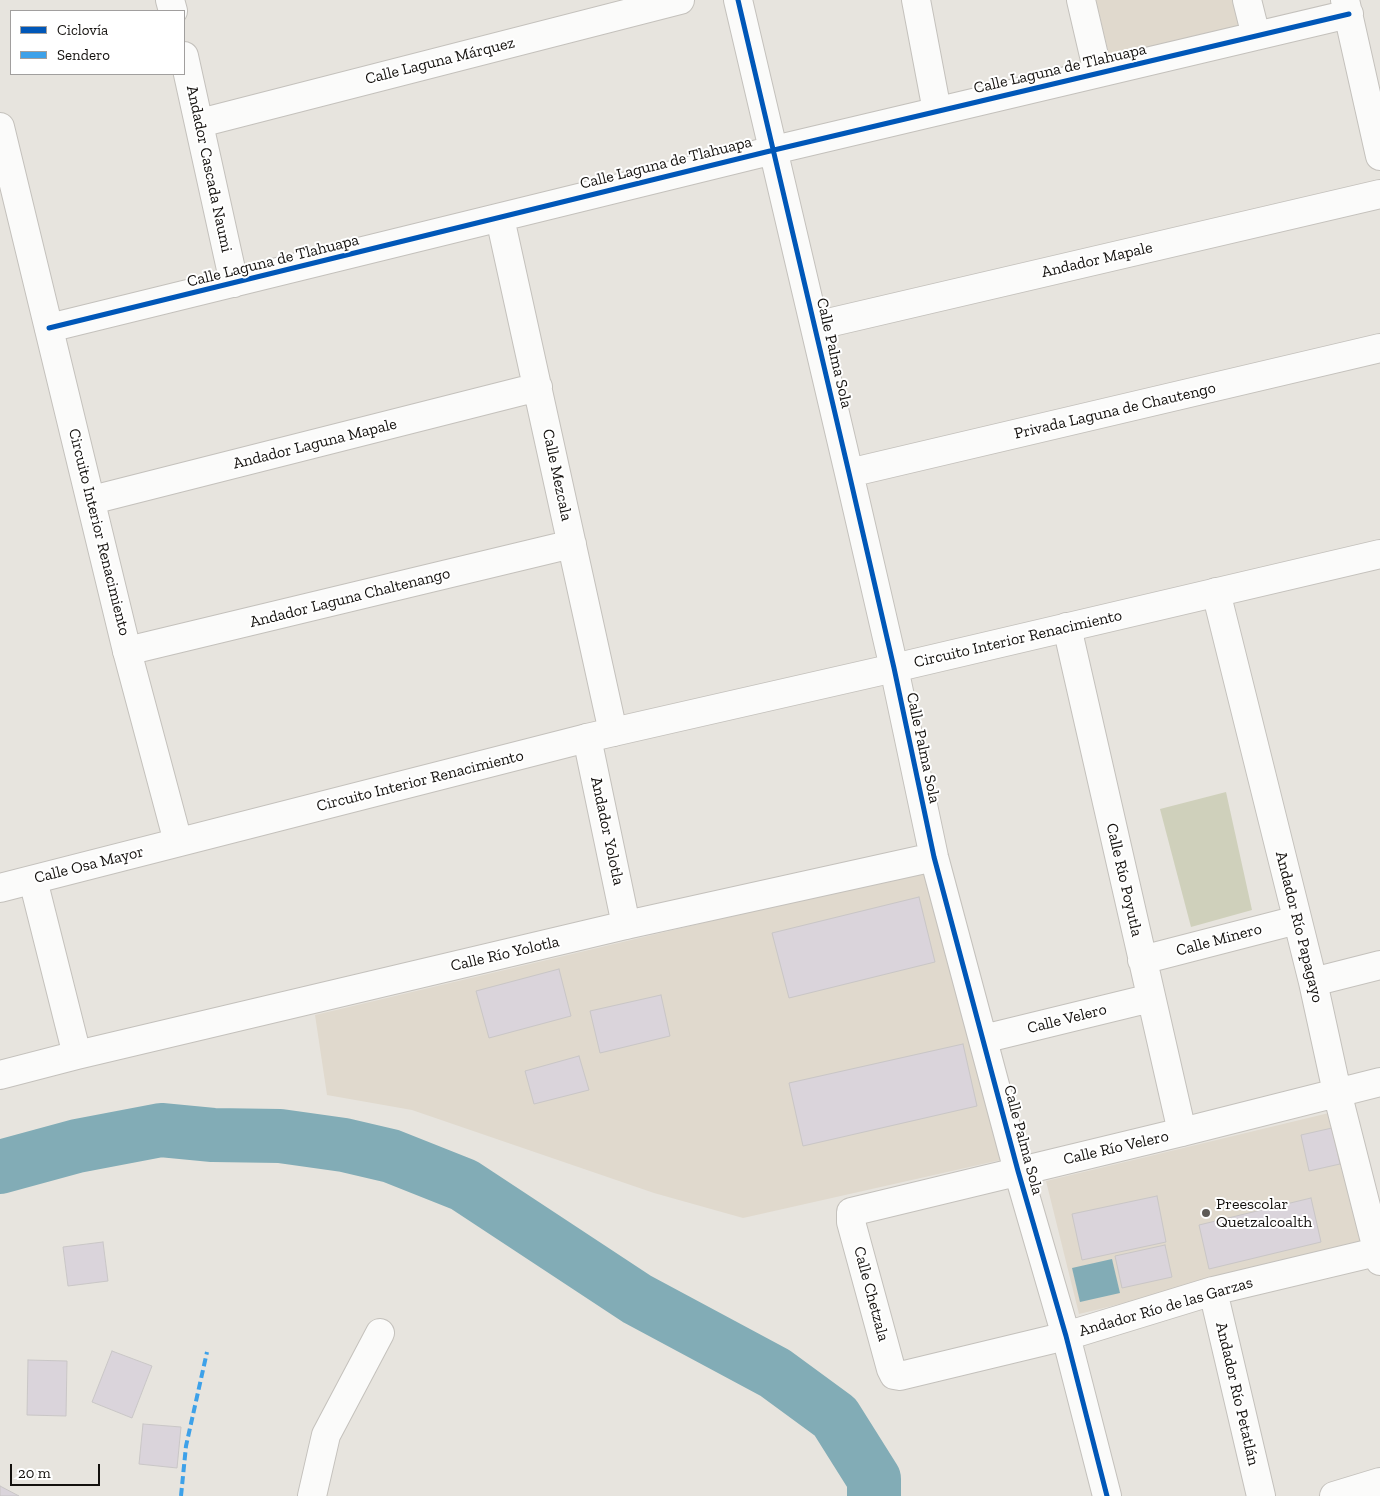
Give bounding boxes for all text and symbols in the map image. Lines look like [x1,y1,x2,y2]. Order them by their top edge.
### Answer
legend [10,10,185,75]
text: Ciclovía [57,21,108,39]
street label: Calle Laguna Márquez [363,33,517,89]
street label: Calle Laguna de Tlahuapa [972,40,1148,98]
text: Sendero [57,46,110,64]
street label: Andador Cascada Naumi [182,84,236,254]
street label: Calle Laguna de Tlahuapa [578,132,754,194]
street label: Calle Laguna de Tlahuapa [185,230,361,292]
street label: Andador Mapale [1040,238,1154,282]
street label: Calle Palma Sola [812,296,856,410]
street label: Privada Laguna de Chautengo [1012,378,1218,444]
street label: Andador Laguna Mapale [231,414,399,474]
street label: Circuito Interior Renacimiento [64,426,134,638]
street label: Calle Mezcala [538,427,576,523]
street label: Andador Laguna Chaltenango [248,564,452,632]
street label: Circuito Interior Renacimiento [912,606,1124,672]
street label: Calle Palma Sola [902,691,944,805]
street label: Circuito Interior Renacimiento [314,746,526,816]
street label: Andador Yolotla [586,775,628,887]
street label: Calle Río Poyutla [1102,821,1146,939]
street label: Calle Osa Mayor [32,842,146,888]
street label: Andador Río Papagayo [1271,849,1327,1005]
street label: Calle Minero [1174,919,1264,961]
street label: Calle Río Yolotla [449,932,561,976]
street label: Calle Velero [1025,1000,1109,1038]
street label: Calle Palma Sola [999,1083,1047,1197]
street label: Calle Río Velero [1061,1127,1171,1169]
place label: Preescolar Quetzalcoalth [1216,1194,1312,1232]
marker: Preescolar Quetzalcoalth [1200,1207,1212,1219]
street label: Calle Chetzala [849,1244,893,1344]
street label: Andador Río de las Garzas [1077,1273,1255,1341]
street label: Andador Río Petatlán [1211,1320,1263,1468]
scale bar [12,1454,102,1486]
text: 20 m [18,1464,51,1482]

